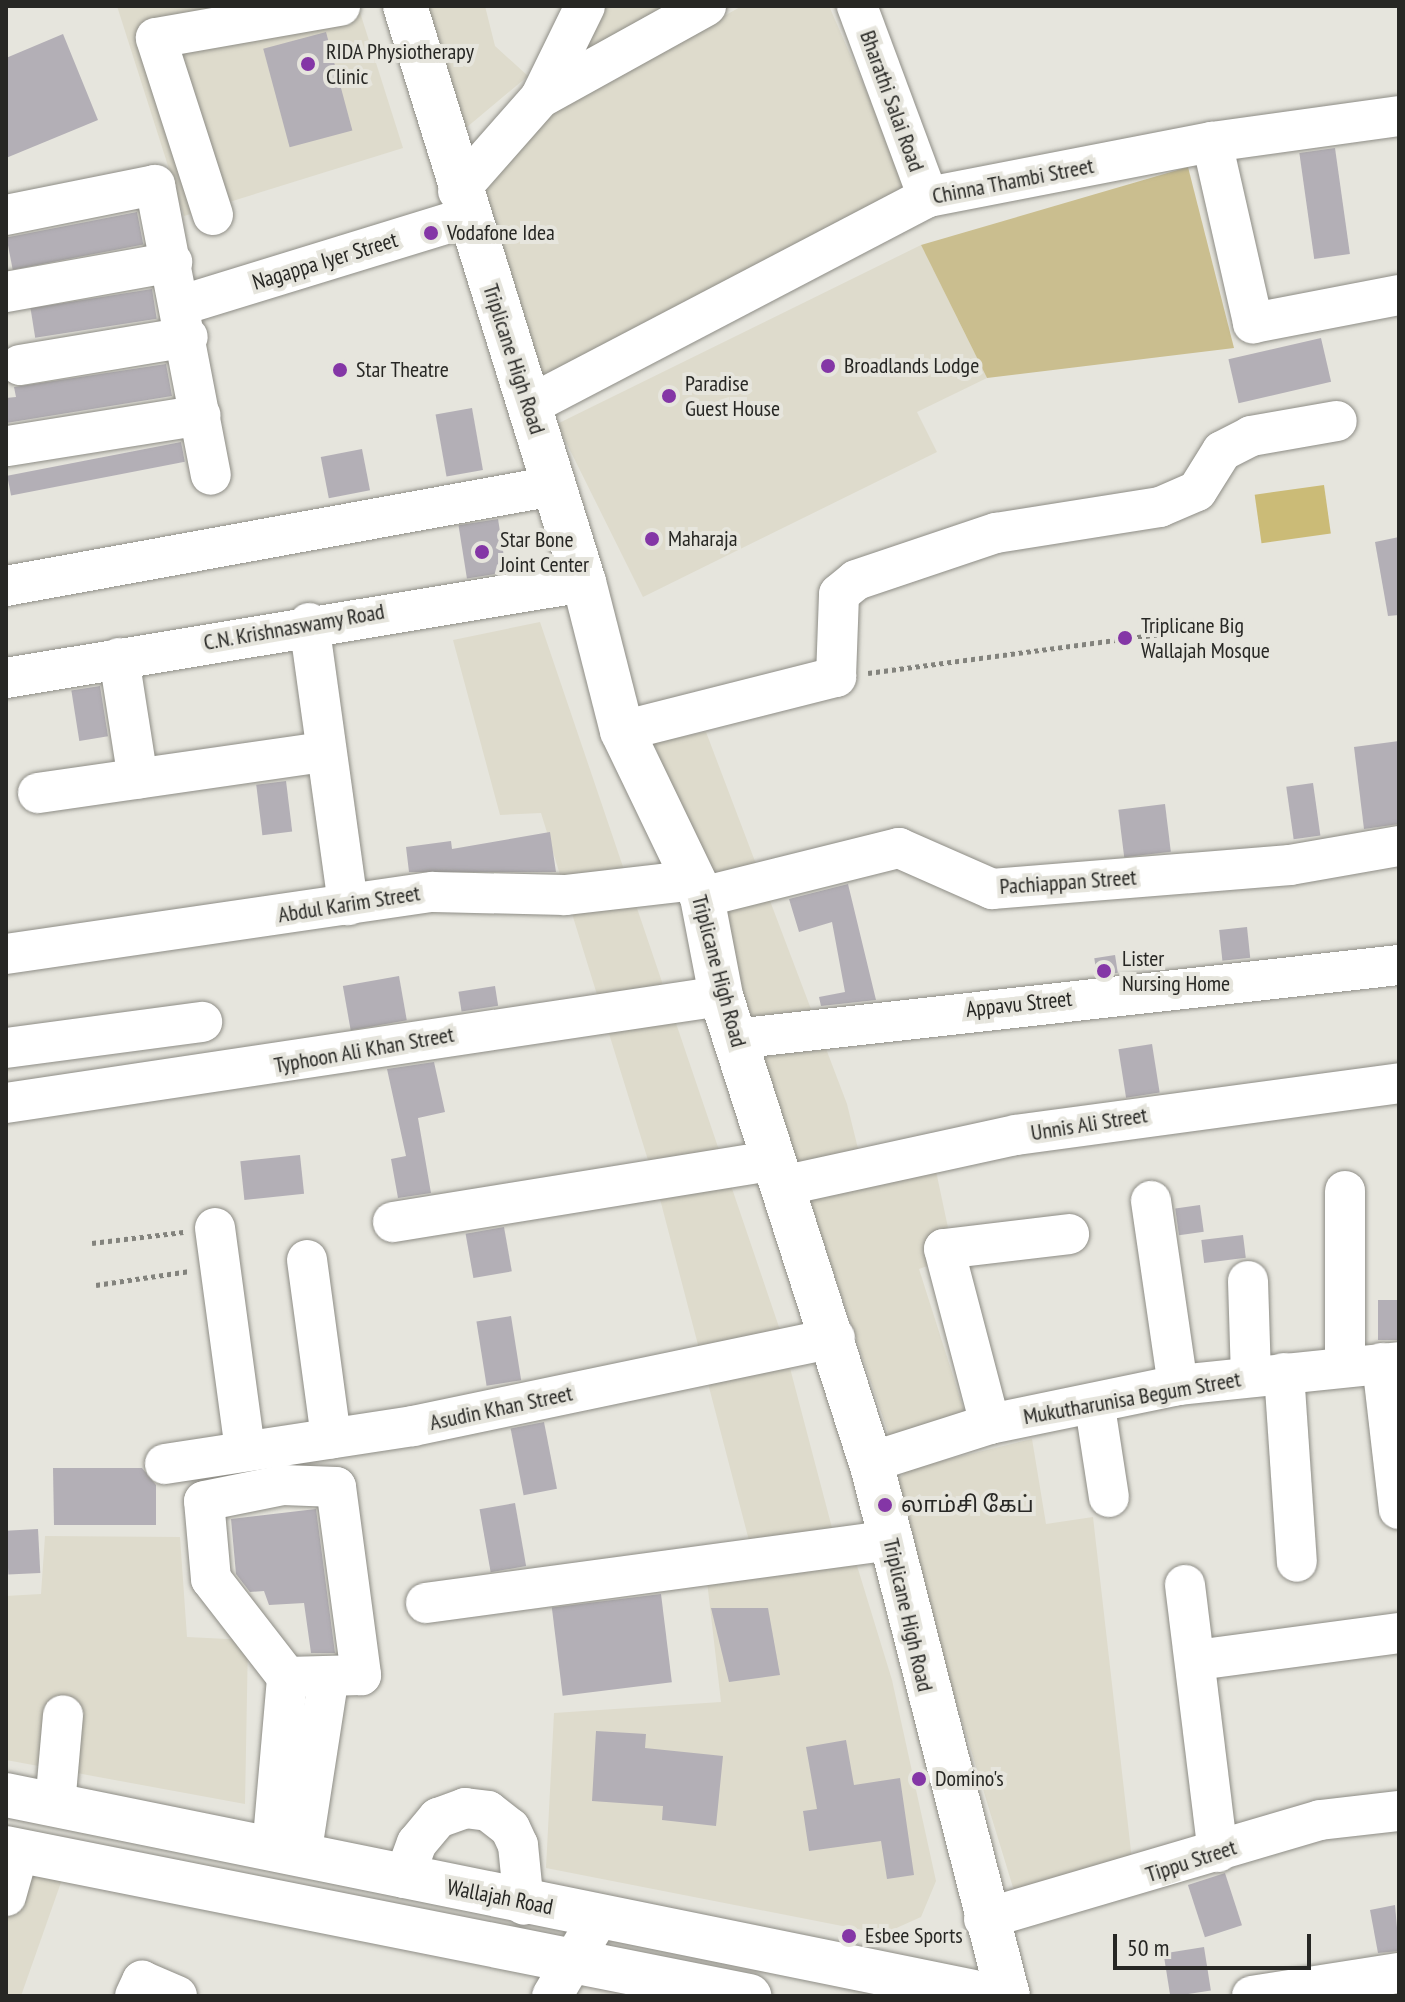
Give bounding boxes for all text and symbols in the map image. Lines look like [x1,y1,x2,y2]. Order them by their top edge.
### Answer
street label: Bharathi Salai Road [854,27,930,175]
place label: RIDA Physiotherapy Clinic [326,38,475,90]
marker: RIDA Physiotherapy Clinic [297,53,319,75]
street label: Chinna Thambi Street [930,152,1096,210]
place label: Vodafone Idea [447,220,555,246]
marker: Vodafone Idea [422,224,440,242]
street label: Nagappa Iyer Street [249,226,401,296]
street label: Triplicane High Road [477,281,551,437]
place label: Broadlands Lodge [844,353,979,379]
place label: Star Theatre [356,357,450,383]
marker: Broadlands Lodge [819,357,837,375]
marker: Star Theatre [331,361,349,379]
place label: Paradise Guest House [685,370,780,422]
marker: Paradise Guest House [660,387,678,405]
place label: Star Bone Joint Center [500,526,589,578]
place label: Maharaja [668,526,738,552]
marker: Maharaja [643,530,661,548]
marker: Star Bone Joint Center [471,541,493,563]
street label: C.N. Krishnaswamy Road [201,598,387,656]
place label: Triplicane Big Wallajah Mosque [1141,612,1270,664]
marker: Triplicane Big Wallajah Mosque [1116,629,1134,647]
street label: Pachiappan Street [999,864,1137,900]
street label: Abdul Karim Street [276,880,422,928]
street label: Triplicane High Road [686,892,752,1050]
place label: Lister Nursing Home [1122,945,1230,996]
marker: Lister Nursing Home [1093,960,1115,982]
street label: Appavu Street [965,985,1073,1023]
street label: Typhoon Ali Khan Street [272,1021,456,1079]
street label: Unnis Ali Street [1029,1102,1149,1146]
street label: Mukutharunisa Begum Street [1021,1366,1243,1430]
street label: Asudin Khan Street [427,1380,575,1436]
place label: லாம்சி கேப் [901,1492,1034,1518]
marker: லாம்சி கேப் [876,1496,894,1514]
street label: Triplicane High Road [878,1536,938,1694]
place label: Domino's [935,1766,1004,1792]
marker: Domino's [910,1770,928,1788]
street label: Tippu Street [1142,1834,1240,1888]
street label: Wallajah Road [445,1874,555,1920]
scale bar [1117,1918,1315,1968]
place label: Esbee Sports [865,1923,963,1949]
marker: Esbee Sports [840,1927,858,1945]
text: 50 m [1127,1932,1169,1963]

